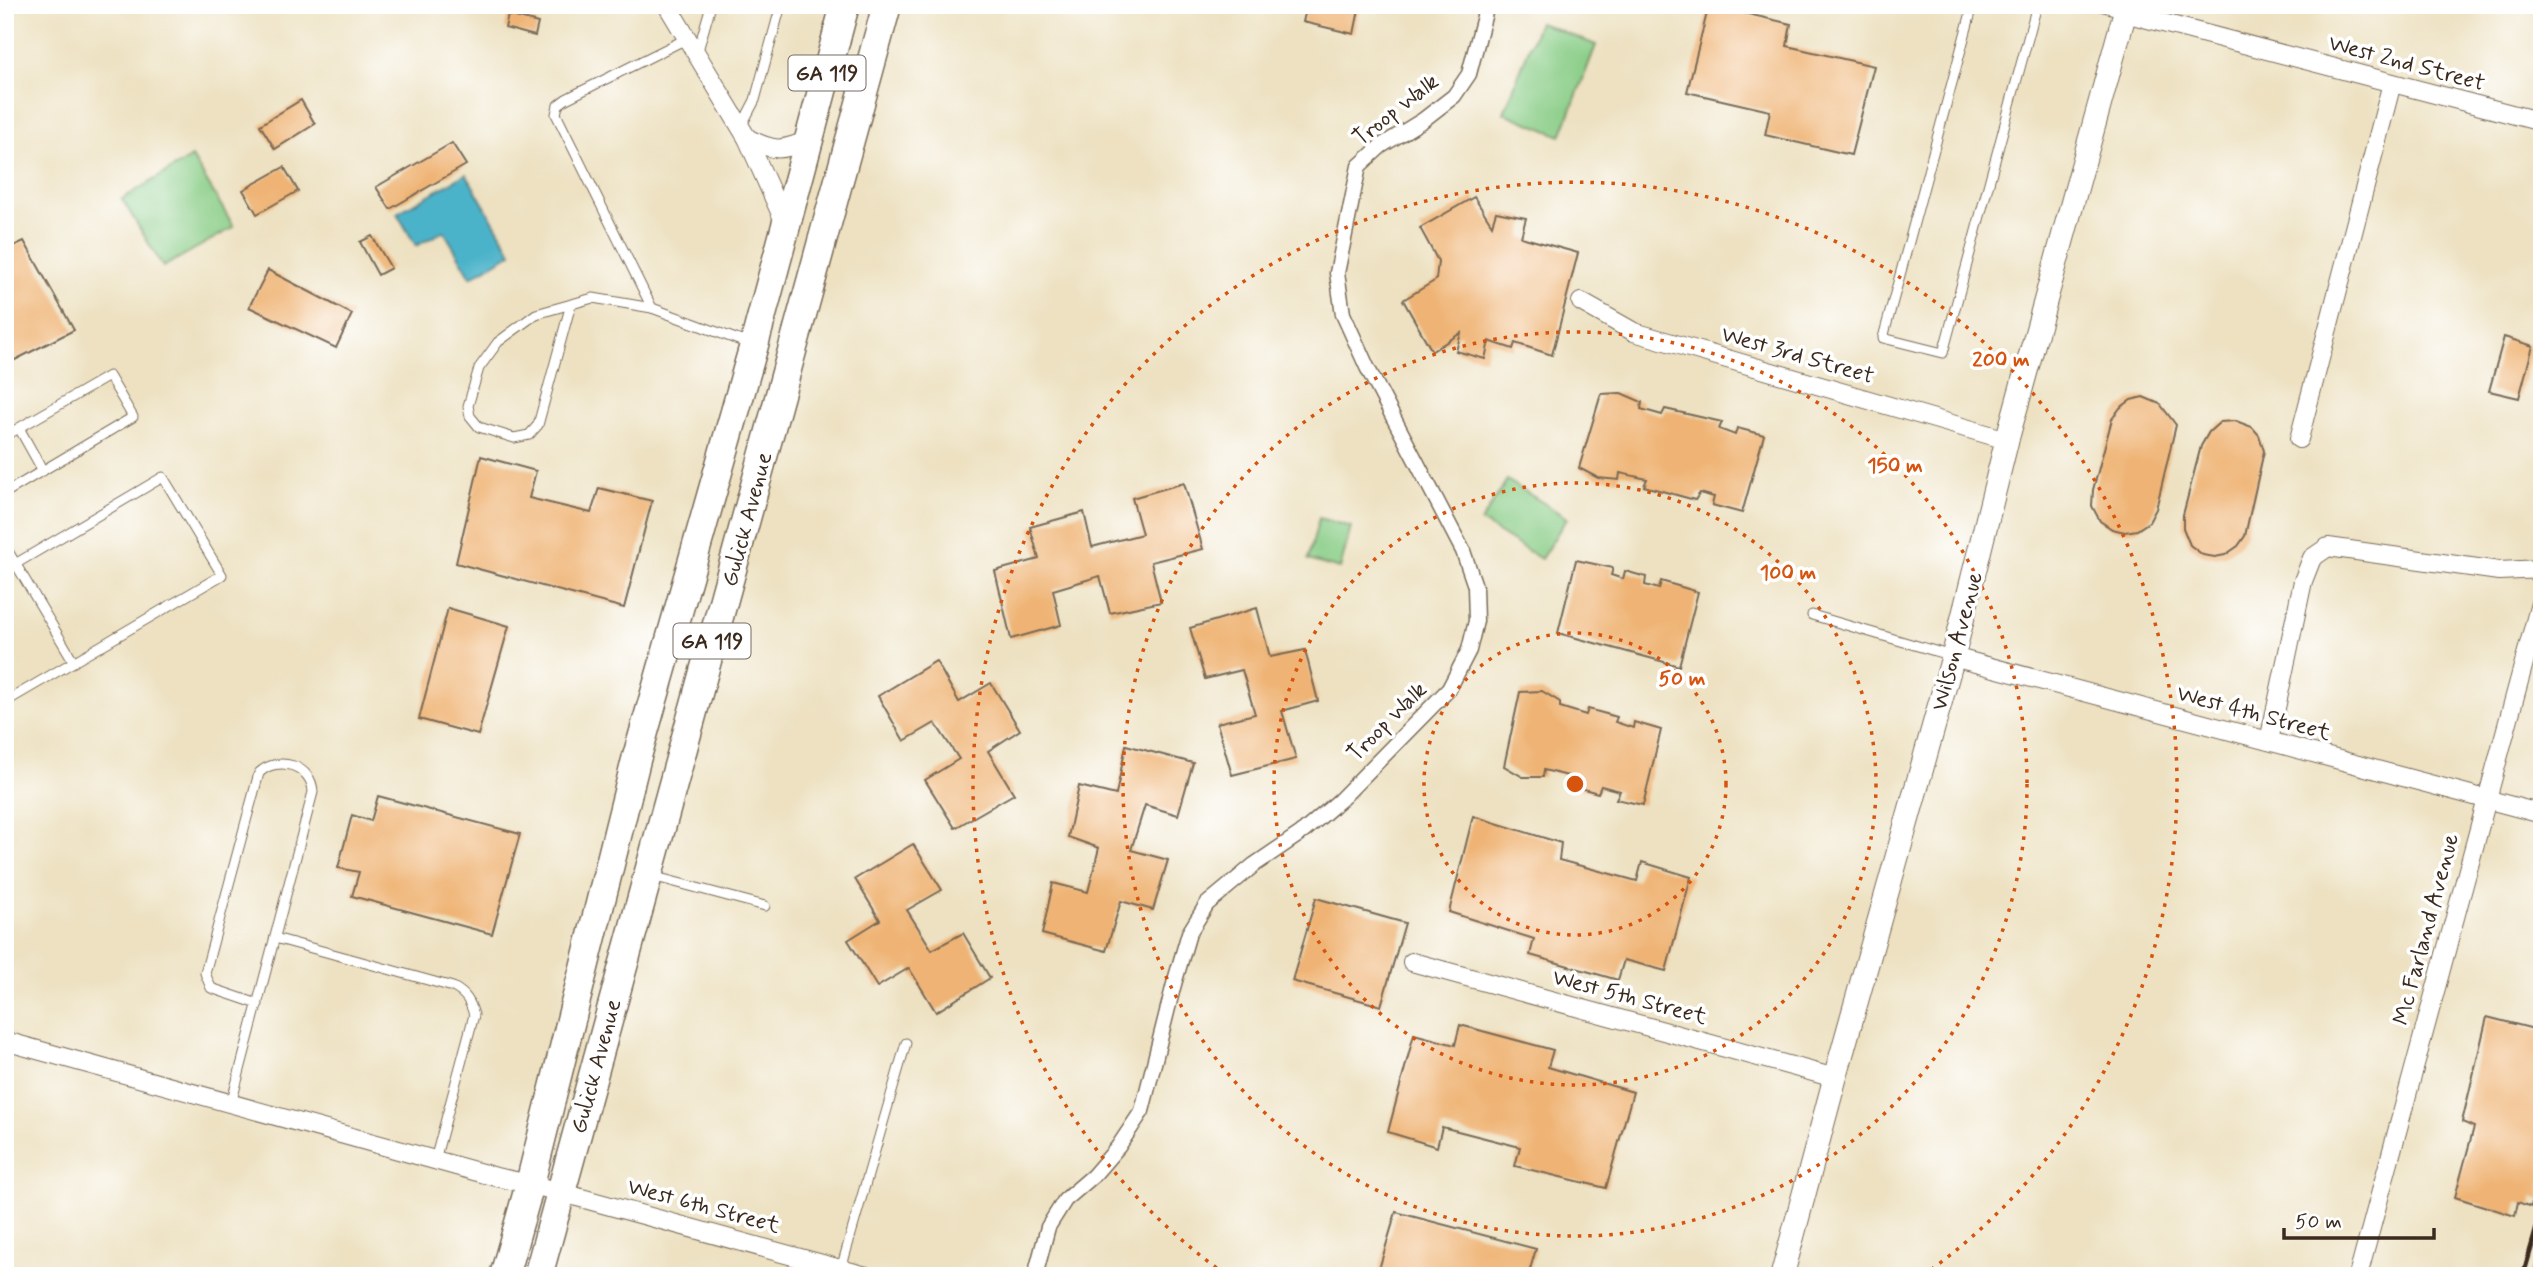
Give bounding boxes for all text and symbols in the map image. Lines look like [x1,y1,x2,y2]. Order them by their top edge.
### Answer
street label: West 2nd Street [2325,29,2488,99]
road number: GA 119 [788,56,866,90]
street label: Troop Walk [1347,67,1446,154]
street label: West 3rd Street [1717,320,1878,392]
text: 200 m [1972,346,2030,374]
street label: Gulick Avenue [716,449,780,590]
text: 150 m [1867,452,1923,480]
text: 100 m [1760,559,1816,587]
street label: Wilson Avenue [1925,569,1991,714]
road number: GA 119 [674,624,750,658]
text: 50 m [1659,665,1706,693]
street label: Troop Walk [1341,676,1434,769]
street label: West 4th Street [2173,679,2334,749]
centre of rings [1563,772,1587,796]
street label: Mc Farland Avenue [2387,830,2467,1029]
street label: West 5th Street [1549,963,1710,1033]
street label: Gulick Avenue [565,996,629,1137]
street label: West 6th Street [624,1172,783,1242]
scale bar [2284,1197,2435,1241]
text: 50 m [2295,1208,2342,1236]

